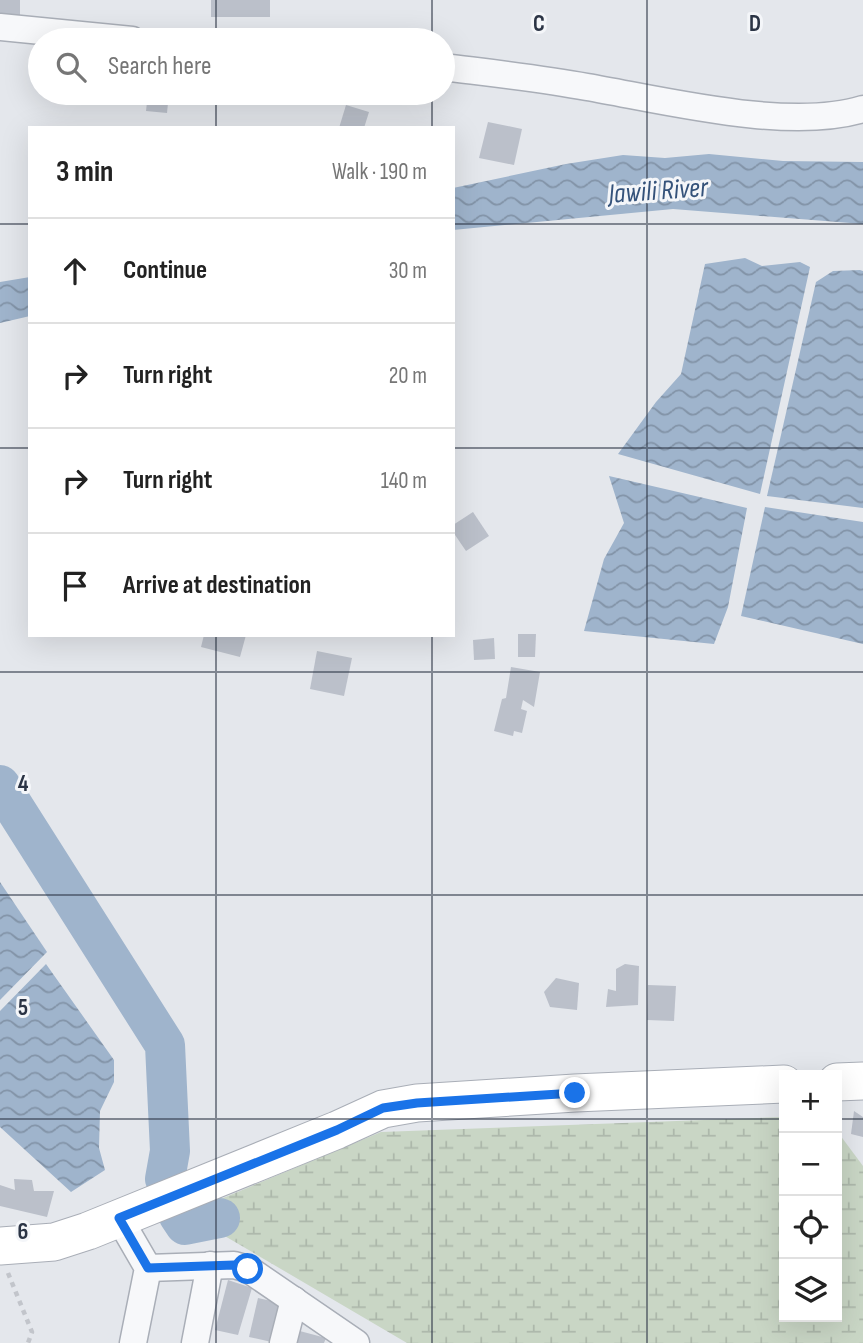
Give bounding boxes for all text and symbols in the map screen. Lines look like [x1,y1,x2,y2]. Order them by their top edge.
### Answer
text: C [533,10,545,38]
text: D [749,10,761,38]
search box [28,28,455,105]
icon: search [52,48,90,86]
text: Search here [108,51,211,82]
text: 3 min [56,154,113,190]
text: Walk · 190 m [332,158,427,186]
water label: Jawili River [605,171,710,211]
icon: ahead [56,252,94,290]
text: Continue [123,255,207,286]
text: 30 m [389,257,427,285]
icon: right [56,357,94,395]
text: Turn right [123,360,212,391]
text: 20 m [389,362,427,390]
icon: right [56,462,94,500]
text: Turn right [123,465,212,496]
text: 140 m [381,467,427,495]
icon: arrive [56,567,94,605]
text: Arrive at destination [123,570,311,601]
text: 4 [18,770,29,798]
text: 5 [18,994,28,1022]
map controls [779,1070,842,1322]
button: + [779,1070,842,1133]
route end [559,1077,590,1108]
button: − [779,1133,842,1196]
button: locate [779,1196,842,1259]
text: 6 [18,1218,28,1246]
route start [232,1253,263,1284]
button: layers [779,1259,842,1322]

